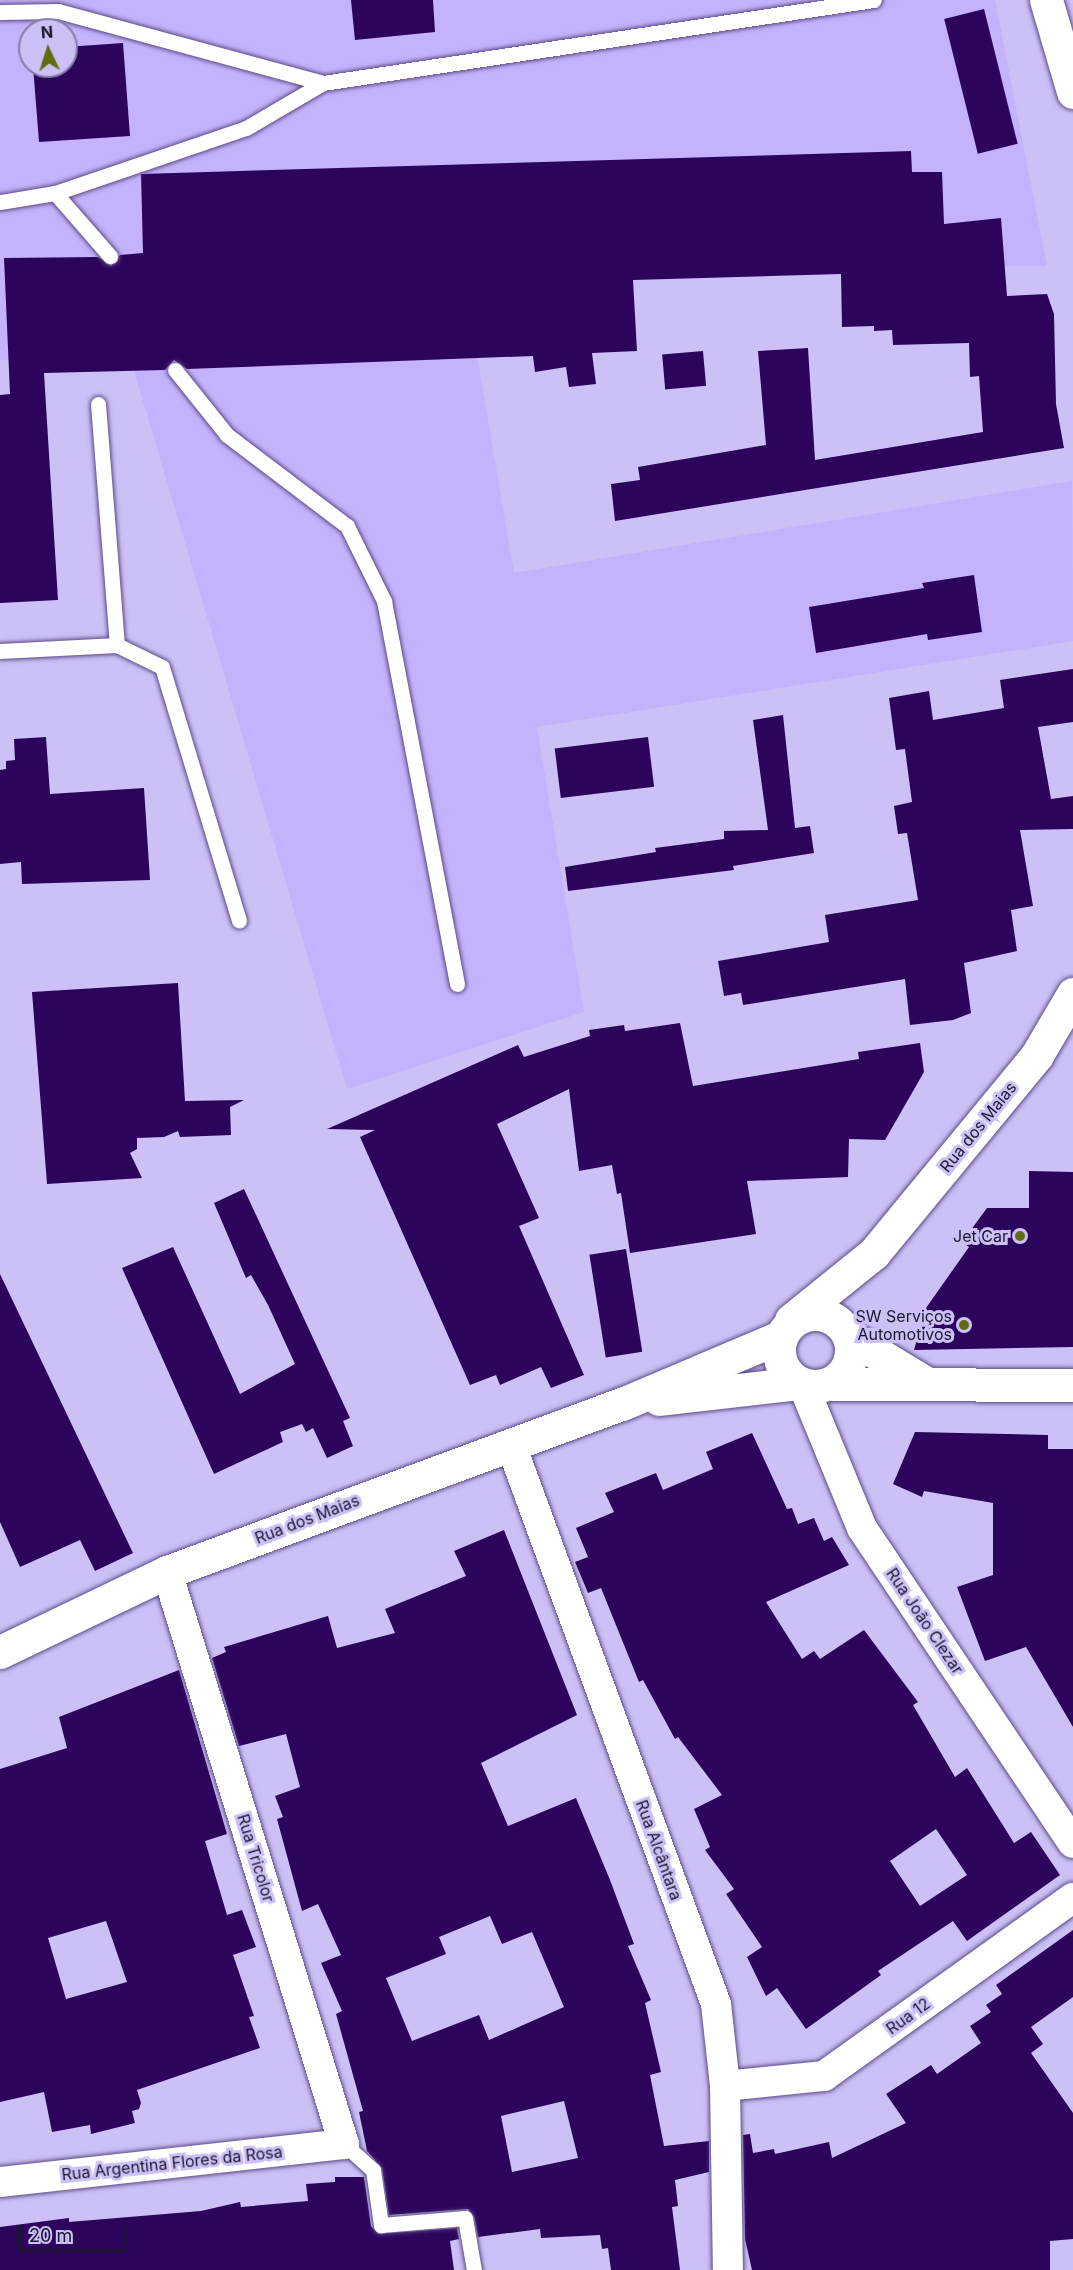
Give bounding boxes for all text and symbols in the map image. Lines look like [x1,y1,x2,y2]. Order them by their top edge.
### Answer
north arrow [18,18,78,78]
text: N [40,22,54,42]
street label: Rua dos Maias [936,1078,1020,1176]
place label: Jet Car [953,1226,1008,1246]
marker: Jet Car [1013,1229,1027,1243]
place label: SW Serviços Automotivos [856,1306,952,1344]
marker: SW Serviços Automotivos [957,1318,971,1332]
street label: Rua dos Maias [252,1490,362,1548]
street label: Rua João Clezar [882,1564,968,1678]
street label: Rua Alcântara [632,1797,686,1903]
street label: Rua Tricolor [234,1812,278,1904]
street label: Rua 12 [882,1994,934,2038]
street label: Rua Argentina Flores da Rosa [61,2142,283,2184]
scale bar [21,2213,129,2251]
text: 20 m [29,2225,72,2246]

